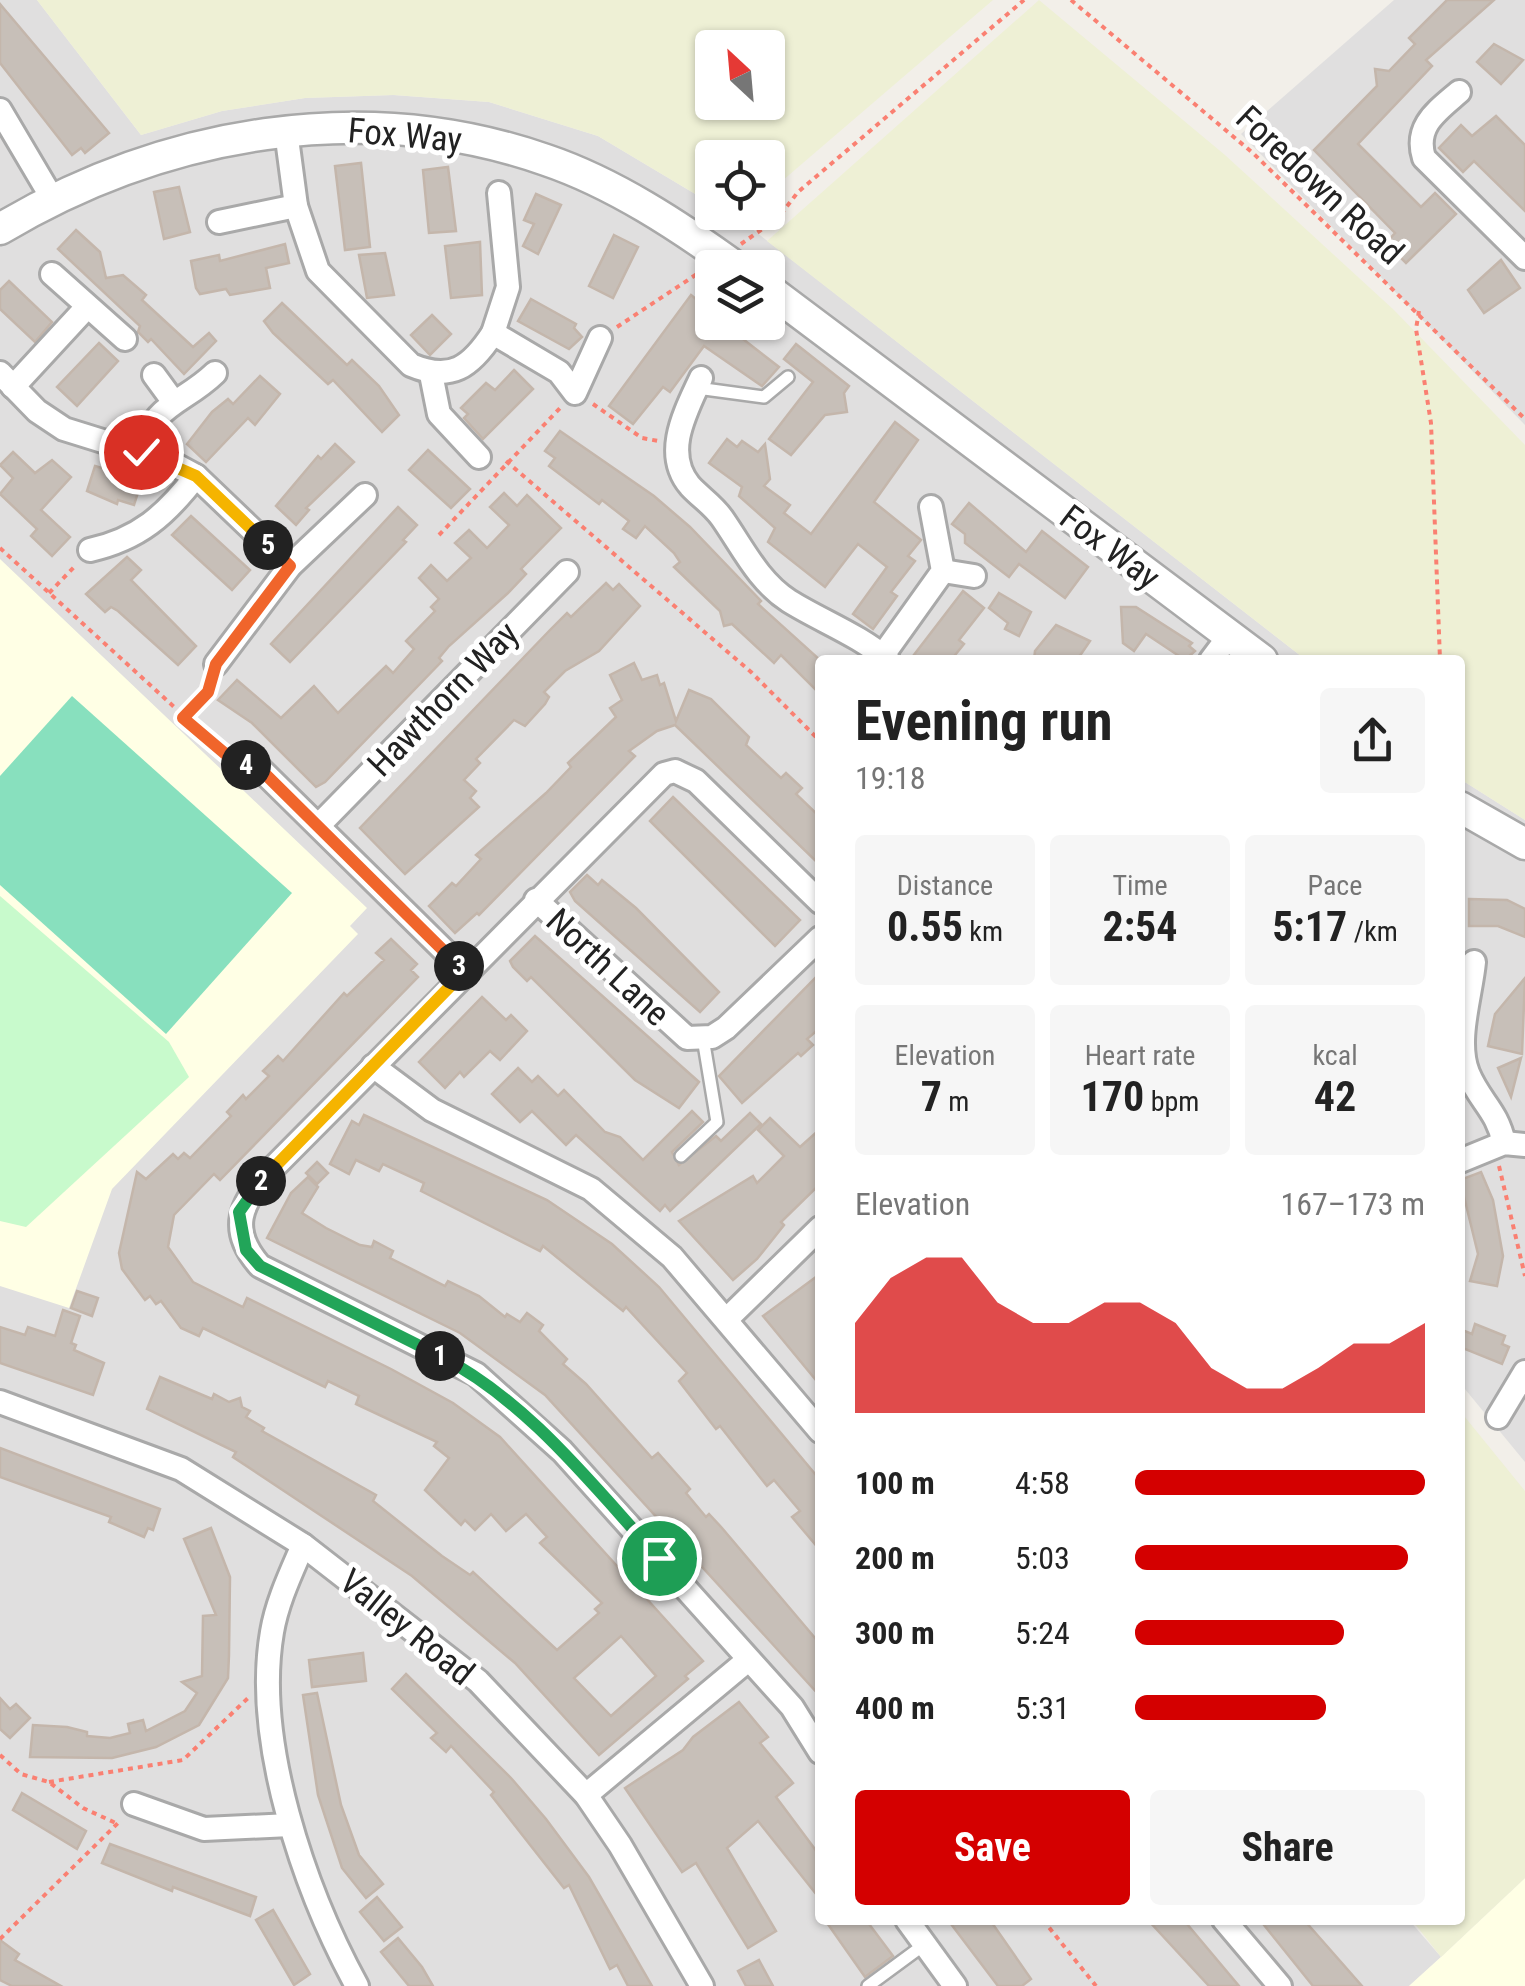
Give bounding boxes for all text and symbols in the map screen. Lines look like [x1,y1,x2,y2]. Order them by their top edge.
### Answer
north arrow [695,30,785,120]
map controls [695,30,785,340]
street label: Foredown Road [1228,97,1412,273]
street label: Fox Way [346,110,464,161]
button: locate [695,140,785,230]
button: layers [695,250,785,340]
pin [99,410,184,495]
icon: check [114,425,169,480]
street label: Fox Way [1052,497,1168,598]
pin: 5 [243,520,293,570]
text: 5 [261,528,275,561]
street label: Hawthorn Way [360,614,527,785]
button: share [1320,688,1425,793]
text: Evening run [855,689,1113,753]
pin: 4 [221,740,271,790]
text: 4 [239,748,253,781]
text: 19:18 [855,759,926,797]
text: Distance [897,869,993,902]
text: Time [1112,869,1168,902]
text: Pace [1308,869,1362,902]
street label: North Lane [538,900,678,1034]
text: 0.55 [887,902,963,951]
text: 2:54 [1102,902,1178,951]
text: 5:17 [1272,902,1347,951]
text: km [963,915,1003,948]
text: /km [1347,915,1398,948]
pin: 3 [434,941,484,991]
text: 3 [452,949,466,982]
text: Elevation [895,1039,995,1072]
text: Heart rate [1085,1039,1195,1072]
text: kcal [1312,1039,1358,1072]
text: 7 [921,1072,942,1121]
text: 170 [1081,1072,1144,1121]
text: 42 [1314,1072,1356,1121]
text: m [942,1085,969,1118]
text: bpm [1144,1085,1199,1118]
pin: 2 [236,1156,286,1206]
text: 2 [254,1164,268,1197]
text: Elevation [855,1185,970,1223]
text: 167–173 m [1280,1185,1425,1223]
pin: 1 [415,1331,465,1381]
text: 1 [433,1339,447,1372]
text: 100 m [855,1464,935,1502]
text: 4:58 [1015,1464,1070,1502]
pin [617,1516,702,1601]
icon: arrive [632,1531,687,1586]
text: 200 m [855,1539,935,1577]
text: 5:03 [1015,1539,1070,1577]
street label: Valley Road [331,1561,482,1694]
text: 300 m [855,1614,935,1652]
text: 5:24 [1015,1614,1070,1652]
text: 400 m [855,1689,935,1727]
text: 5:31 [1015,1689,1070,1727]
button: Save [855,1790,1130,1905]
button: Share [1150,1790,1425,1905]

